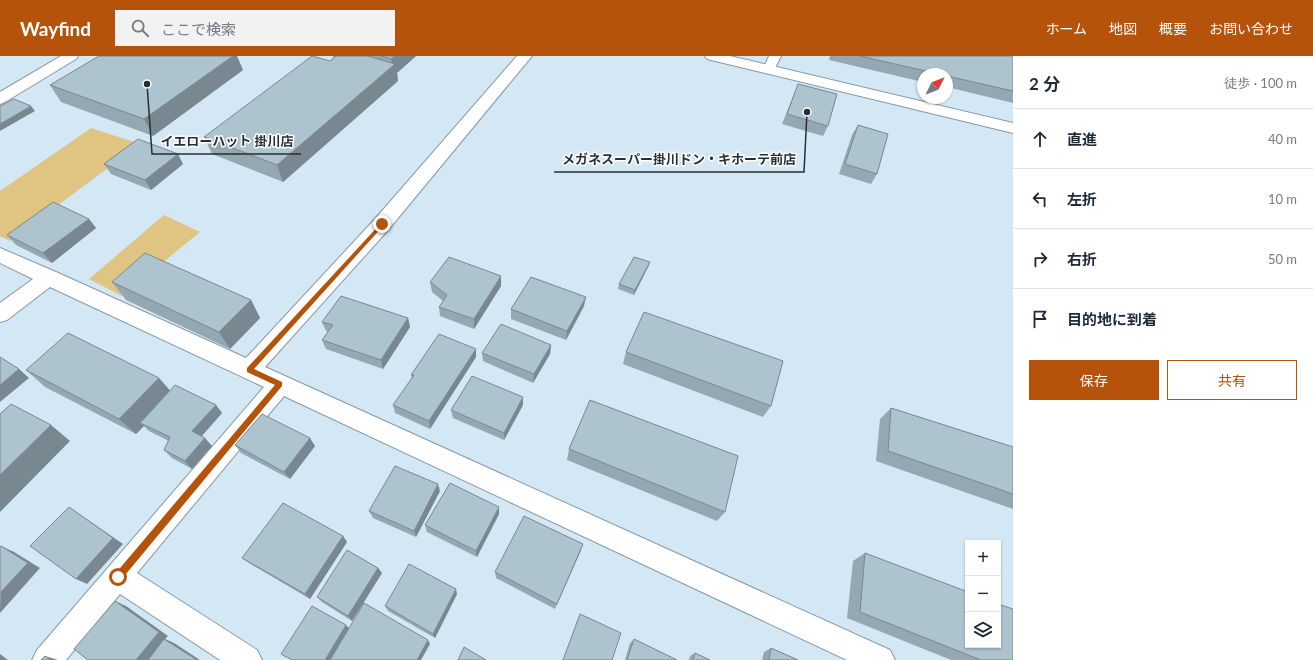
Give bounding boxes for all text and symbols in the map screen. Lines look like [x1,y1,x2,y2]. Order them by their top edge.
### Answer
search box [115,10,395,46]
text: Wayfind [20,17,91,40]
icon: search [129,17,151,39]
text: ここで検索 [161,20,236,38]
text: ホーム [1045,20,1087,37]
text: 地図 [1109,20,1137,37]
text: 概要 [1159,20,1187,37]
text: お問い合わせ [1209,20,1293,37]
north arrow [917,68,953,104]
text: 2 分 [1029,73,1060,94]
text: 徒歩 · 100 m [1224,75,1297,91]
icon: ahead [1029,128,1051,150]
callout: イエローハット 掛川店 [152,129,301,154]
text: 直進 [1067,130,1097,148]
text: 40 m [1268,131,1297,147]
text: イエローハット 掛川店 [161,133,293,149]
callout: メガネスーパー掛川ドン・キホーテ前店 [554,147,804,172]
text: メガネスーパー掛川ドン・キホーテ前店 [562,151,796,167]
icon: left [1029,188,1051,210]
text: 左折 [1067,190,1097,208]
text: 10 m [1268,191,1297,207]
route end [373,215,391,233]
icon: right [1029,248,1051,270]
text: 右折 [1067,250,1097,268]
text: 50 m [1268,251,1297,267]
icon: arrive [1029,308,1051,330]
text: 目的地に到着 [1067,310,1157,328]
button: 保存 [1029,360,1159,400]
button: 共有 [1167,360,1297,400]
map controls [965,540,1001,648]
button: + [965,540,1001,576]
route start [109,568,127,586]
button: − [965,576,1001,612]
button: layers [965,612,1001,648]

